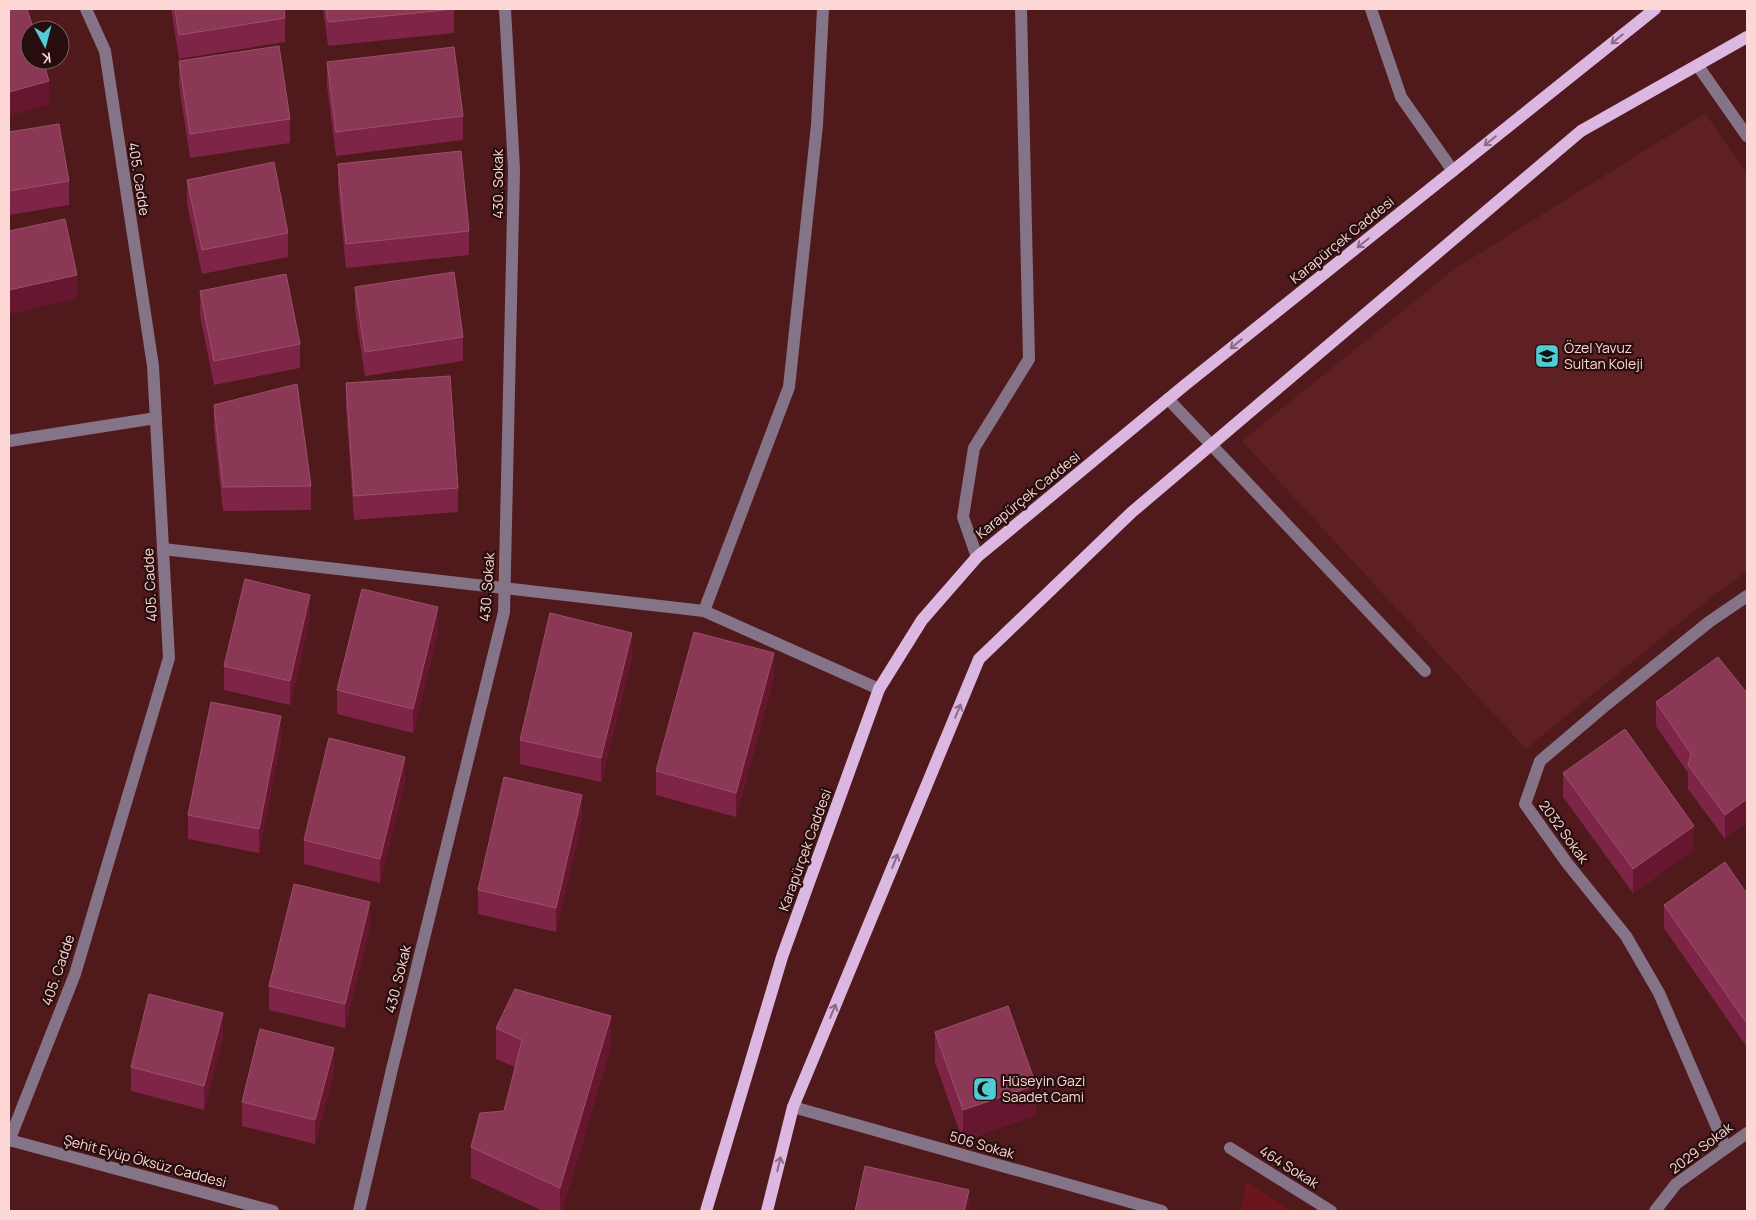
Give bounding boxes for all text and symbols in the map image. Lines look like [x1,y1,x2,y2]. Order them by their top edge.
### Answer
north arrow [20,20,70,70]
one-way arrow [1610,34,1623,45]
text: K [40,48,52,68]
one-way arrow [1484,136,1497,147]
street label: 405. Cadde [124,141,155,217]
street label: 430. Sokak [488,148,507,219]
street label: Karapürçek Caddesi [1286,192,1398,288]
one-way arrow [1357,237,1370,248]
place label: Özel Yavuz Sultan Koleji [1564,338,1643,373]
one-way arrow [1230,339,1243,350]
school or university icon: Özel Yavuz Sultan Koleji [1534,343,1560,369]
street label: Karapürçek Caddesi [972,447,1084,543]
street label: 405. Cadde [138,548,161,622]
street label: 430. Sokak [475,551,498,622]
one-way arrow [953,704,963,719]
street label: Karapürçek Caddesi [774,786,835,914]
street label: 2032 Sokak [1535,796,1594,868]
one-way arrow [891,854,900,869]
street label: 405. Cadde [37,932,79,1008]
street label: 430. Sokak [380,942,415,1015]
one-way arrow [829,1004,838,1019]
place label: Hüseyin Gazi Saadet Cami [1002,1071,1085,1106]
mosque icon: Hüseyin Gazi Saadet Cami [972,1076,998,1102]
street label: 2029 Sokak [1665,1117,1737,1178]
street label: 506 Sokak [947,1126,1018,1163]
street label: Şehit Eyüp Öksüz Caddesi [62,1130,229,1191]
street label: 464 Sokak [1256,1141,1323,1193]
one-way arrow [775,1156,784,1172]

